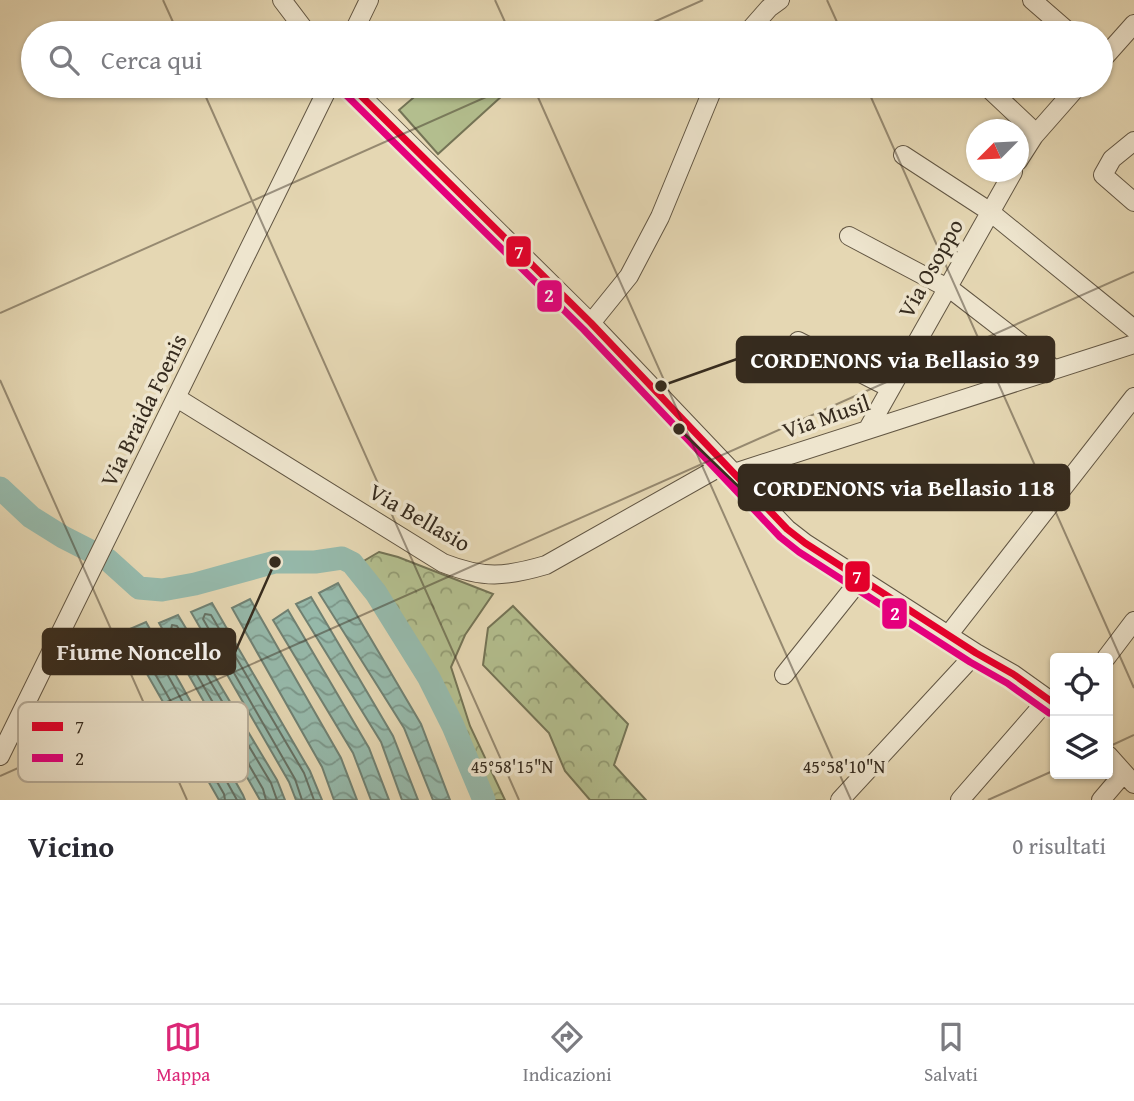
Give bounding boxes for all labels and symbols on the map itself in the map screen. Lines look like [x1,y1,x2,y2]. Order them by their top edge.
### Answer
north arrow [966,119,1029,182]
street label: Via Osoppo [889,212,971,324]
line badge: 7 [505,235,532,268]
text: 7 [514,237,524,265]
line badge: 2 [536,279,563,313]
text: 2 [544,281,554,309]
street label: Via Braida Foenis [92,328,194,492]
callout: CORDENONS via Bellasio 39 [737,337,1054,382]
text: CORDENONS via Bellasio 39 [751,342,1039,377]
street label: Via Musil [778,386,874,446]
callout: CORDENONS via Bellasio 118 [739,465,1069,510]
text: CORDENONS via Bellasio 118 [753,470,1055,505]
street label: Via Bellasio [363,475,477,559]
line badge: 7 [844,560,871,593]
text: 7 [852,562,862,590]
line badge: 2 [881,597,908,630]
text: 2 [890,599,900,627]
callout: Fiume Noncello [43,629,235,674]
text: Fiume Noncello [57,634,222,669]
legend [18,702,248,782]
text: 7 [75,712,84,740]
text: 2 [75,744,84,772]
text: 45°58'15"N [471,753,554,780]
text: 45°58'10"N [803,753,886,780]

